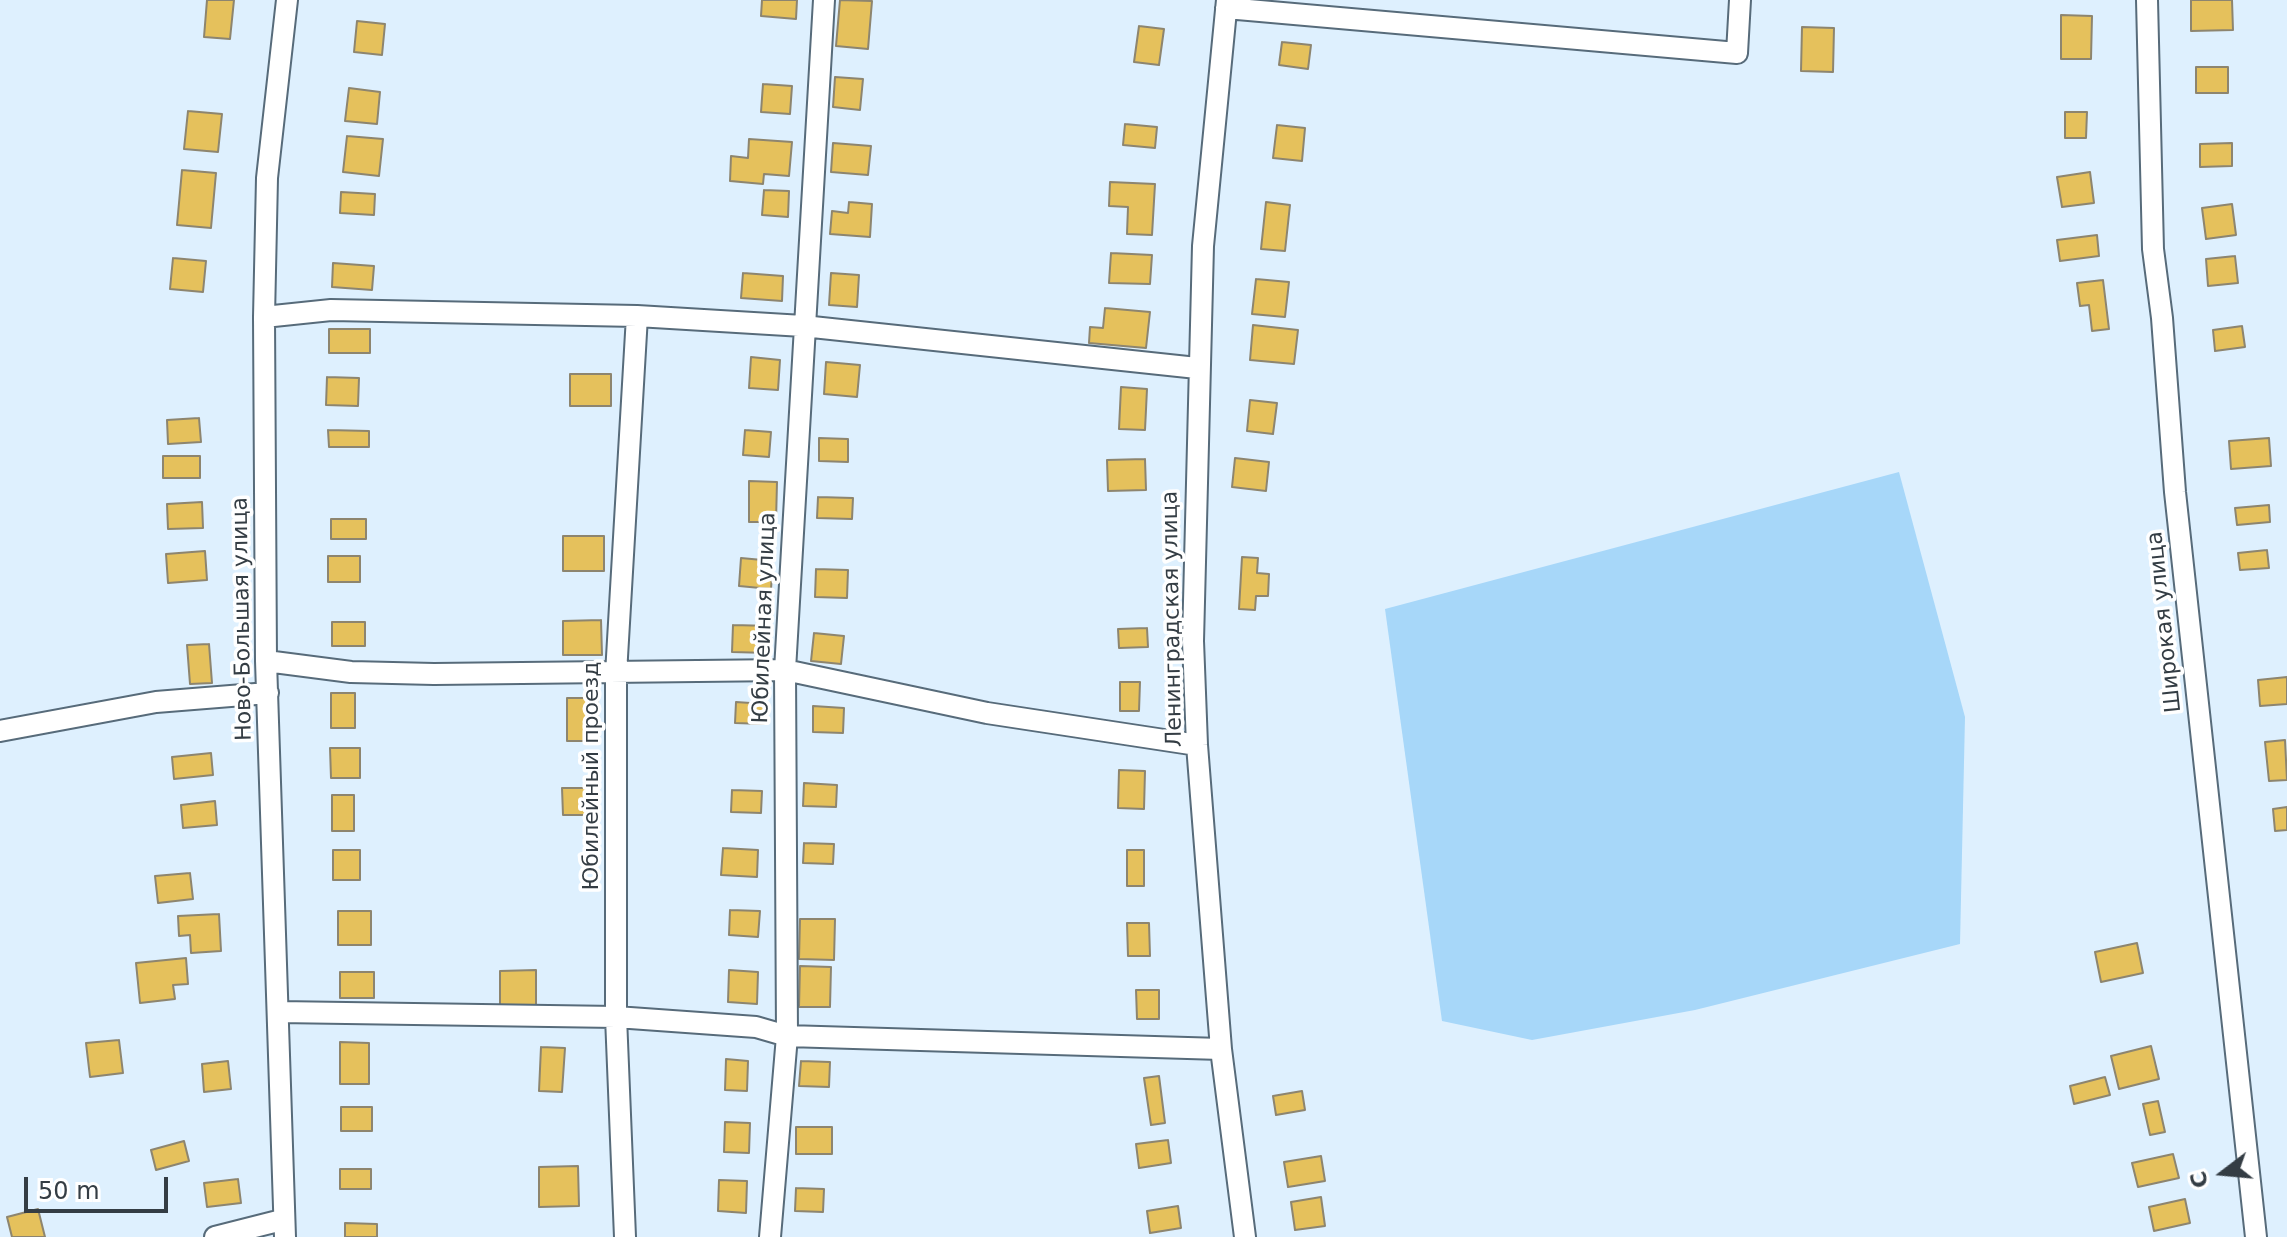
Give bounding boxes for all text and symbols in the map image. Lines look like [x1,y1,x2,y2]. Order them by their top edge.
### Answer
street label: Ленинградская улица [1158,491,1188,747]
street label: Ново-Большая улица [228,497,258,741]
street label: Юбилейная улица [748,512,782,724]
street label: Широкая улица [2142,530,2188,714]
street label: Юбилейный проезд [579,662,605,890]
north arrow [2183,1133,2263,1213]
scale bar [28,1161,172,1211]
text: С [2185,1169,2214,1191]
text: 50 m [38,1177,100,1205]

